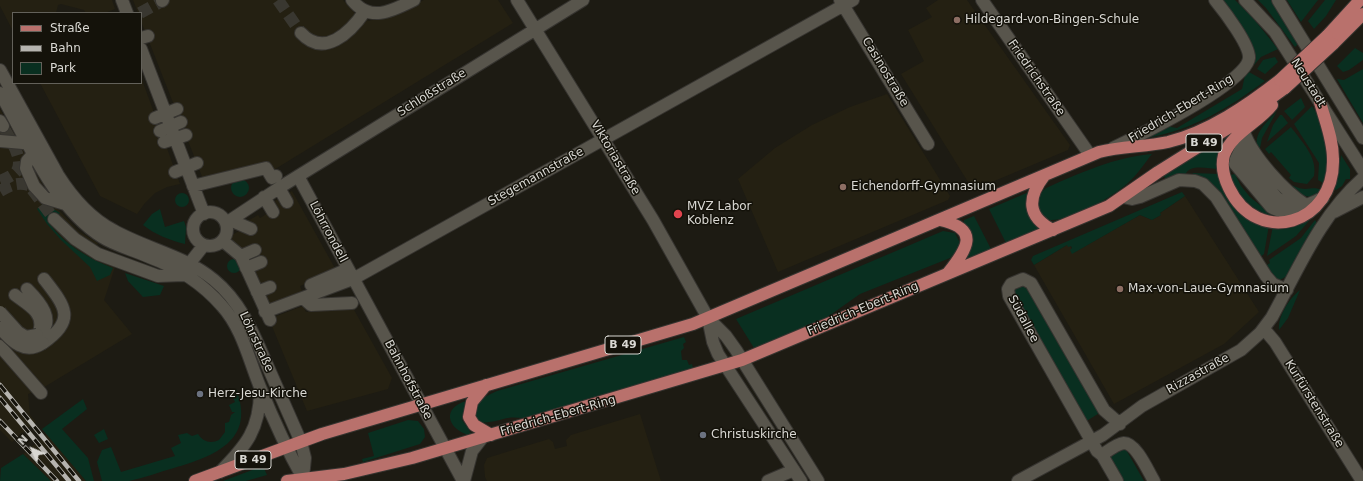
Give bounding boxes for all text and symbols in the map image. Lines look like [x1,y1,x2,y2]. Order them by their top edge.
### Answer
legend [12,12,142,84]
place label: Hildegard-von-Bingen-Schule [965,13,1139,27]
marker: Hildegard-von-Bingen-Schule [952,15,962,25]
text: Straße [50,21,90,35]
street label: Casinostraße [859,35,911,109]
street label: Friedrichstraße [1004,37,1068,119]
text: Bahn [50,41,81,55]
street label: Neustadt [1287,56,1329,110]
text: Park [50,61,76,75]
street label: Schloßstraße [395,66,469,120]
street label: Friedrich-Ebert-Ring [1126,72,1236,146]
street label: Viktoriastraße [587,118,643,198]
road number: B 49 [1186,134,1222,152]
street label: Stegemannstraße [486,145,586,209]
place label: Eichendorff-Gymnasium [851,180,996,194]
marker: Eichendorff-Gymnasium [838,182,848,192]
street label: Löhrrondell [306,199,350,265]
place label: MVZ Labor Koblenz [687,200,752,228]
marker: MVZ Labor Koblenz [672,208,684,220]
street label: Friedrich-Ebert-Ring [805,279,921,339]
place label: Max-von-Laue-Gymnasium [1128,282,1289,296]
marker: Max-von-Laue-Gymnasium [1115,284,1125,294]
street label: Südallee [1005,293,1041,345]
street label: Löhrstraße [236,310,276,374]
road number: B 49 [605,336,641,354]
street label: Bahnhofstraße [381,338,435,422]
street label: Rizzastraße [1164,351,1232,397]
street label: Kurfürstenstraße [1281,357,1347,451]
place label: Herz-Jesu-Kirche [208,387,307,401]
marker: Herz-Jesu-Kirche [195,389,205,399]
street label: Friedrich-Ebert-Ring [499,393,617,439]
place label: Christuskirche [711,428,797,442]
north arrow [12,429,52,469]
marker: Christuskirche [698,430,708,440]
text: N [15,432,31,448]
road number: B 49 [235,451,271,469]

